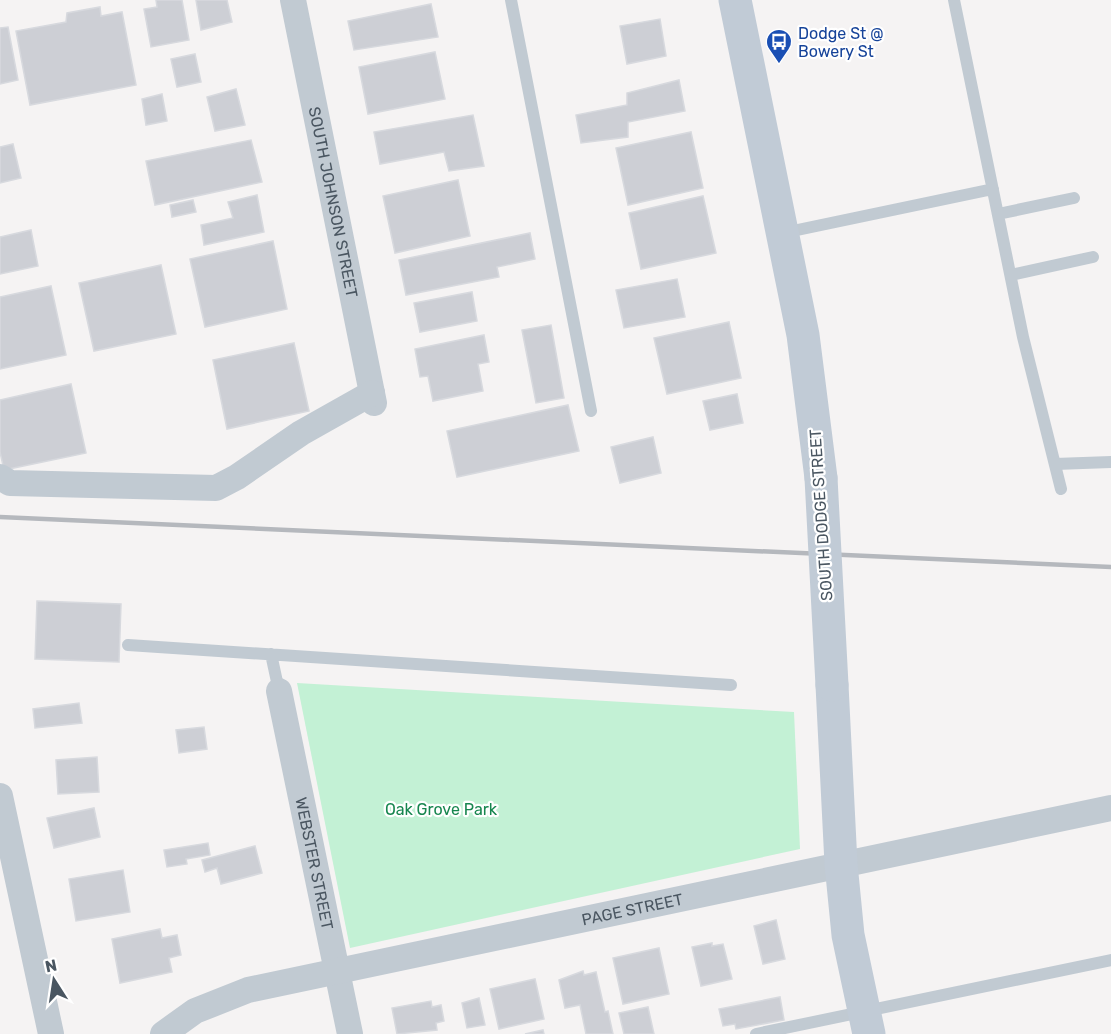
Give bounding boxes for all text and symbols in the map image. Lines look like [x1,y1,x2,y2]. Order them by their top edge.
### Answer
place label: Dodge St @ Bowery St [798,24,884,61]
bus stop icon: Dodge St @ Bowery St [764,27,794,65]
street label: SOUTH JOHNSON STREET [305,105,362,299]
street label: SOUTH DODGE STREET [806,428,836,602]
street label: WEBSTER STREET [292,795,338,931]
park label: Oak Grove Park [385,800,498,819]
street label: PAGE STREET [580,889,684,929]
north arrow [24,950,84,1010]
text: N [43,955,59,976]

